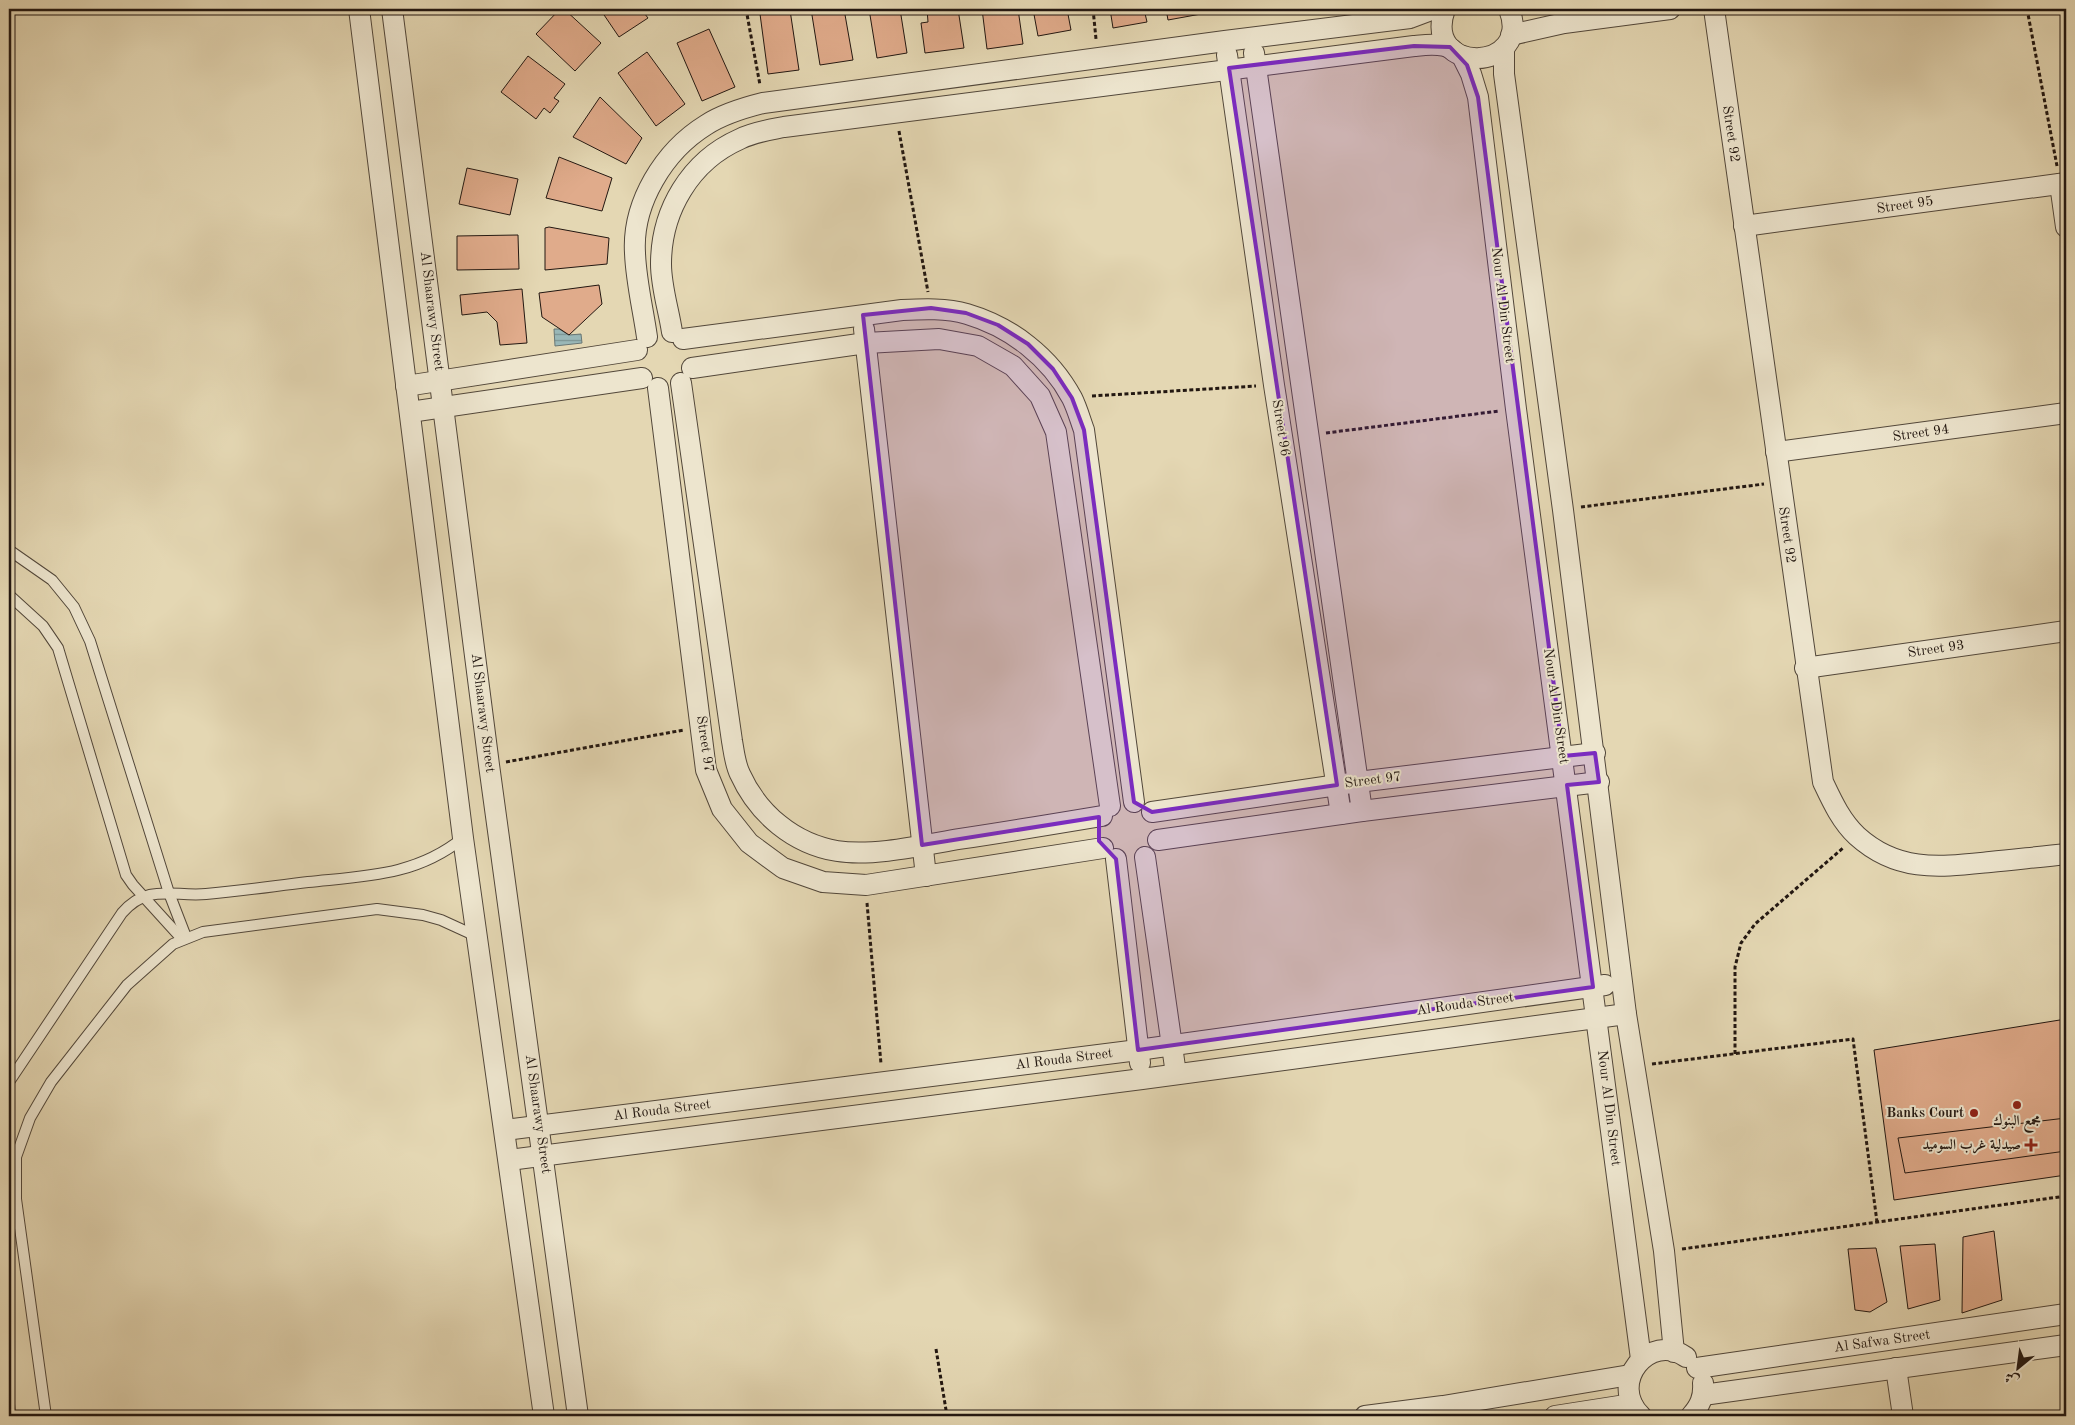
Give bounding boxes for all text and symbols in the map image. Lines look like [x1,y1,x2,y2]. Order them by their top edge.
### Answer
street label: Street 92 [1720,105,1742,163]
street label: Street 95 [1876,194,1934,216]
street label: Nour Al Din Street [1489,246,1517,364]
street label: Al Shaarawy Street [418,251,446,372]
street label: Street 96 [1270,399,1292,457]
street label: Street 94 [1892,422,1950,444]
street label: Street 92 [1776,506,1798,564]
street label: Street 93 [1907,638,1965,660]
street label: Nour Al Din Street [1541,647,1571,765]
street label: Al Shaarawy Street [469,653,497,774]
street label: Street 97 [694,715,716,773]
street label: Street 97 [1344,770,1402,790]
street label: Al Rouda Street [1415,990,1515,1018]
street label: Al Rouda Street [1014,1046,1114,1072]
street label: Nour Al Din Street [1595,1049,1623,1167]
street label: Al Shaarawy Street [523,1054,553,1175]
street label: Al Rouda Street [612,1097,712,1123]
marker: مجمع البنوك [2011,1099,2023,1111]
place label: Banks Court [1886,1106,1964,1120]
marker: Banks Court [1968,1107,1980,1119]
place label: مجمع البنوك [1993,1113,2041,1133]
place label: صيدلية غرب السوميد [1922,1138,2021,1154]
marker: صيدلية غرب السوميد [2025,1139,2037,1151]
street label: Al Safwa Street [1833,1327,1931,1355]
north arrow [1992,1342,2042,1392]
text: ش [2003,1369,2022,1388]

